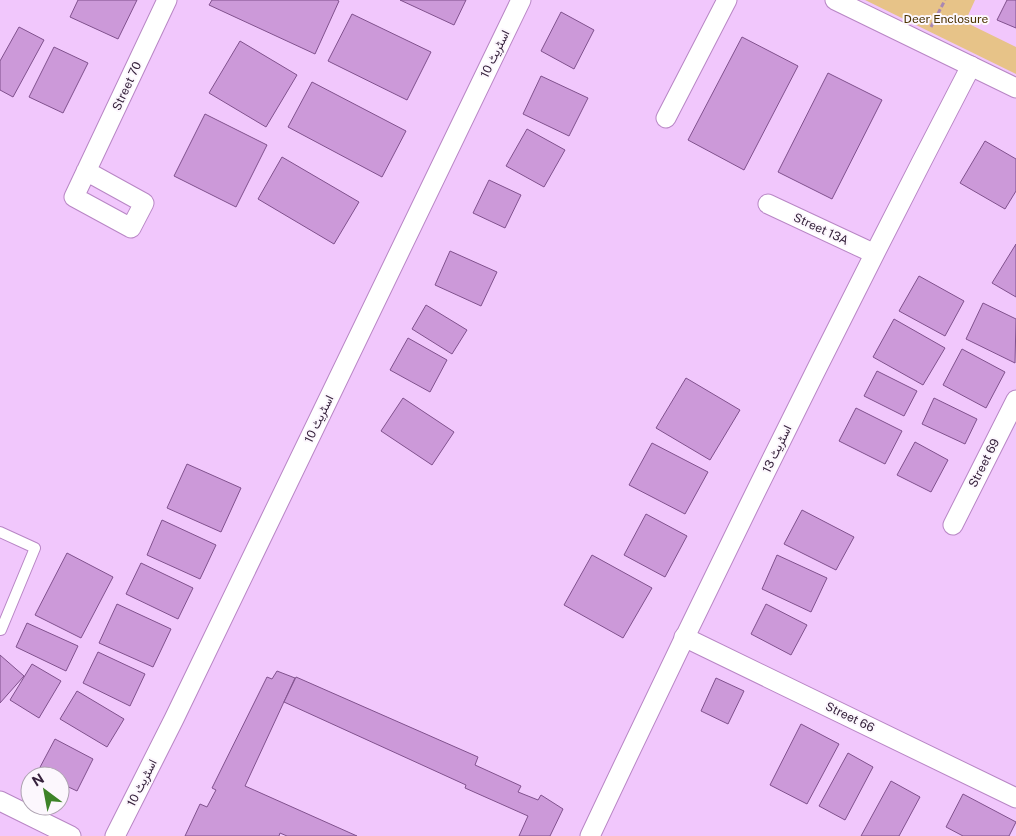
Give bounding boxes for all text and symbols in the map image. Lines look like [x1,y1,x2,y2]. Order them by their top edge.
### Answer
park label: Deer Enclosure [904,12,989,26]
street label: اسٹریٹ 10 [478,28,513,80]
street label: Street 70 [110,59,144,113]
street label: Street 13A [791,210,851,248]
street label: اسٹریٹ 10 [302,393,337,445]
street label: اسٹریٹ 13 [759,423,795,476]
street label: Street 69 [966,436,1002,490]
street label: Street 66 [823,699,877,735]
street label: اسٹریٹ 10 [124,757,161,809]
north arrow [20,766,70,816]
text: N [29,770,47,790]

